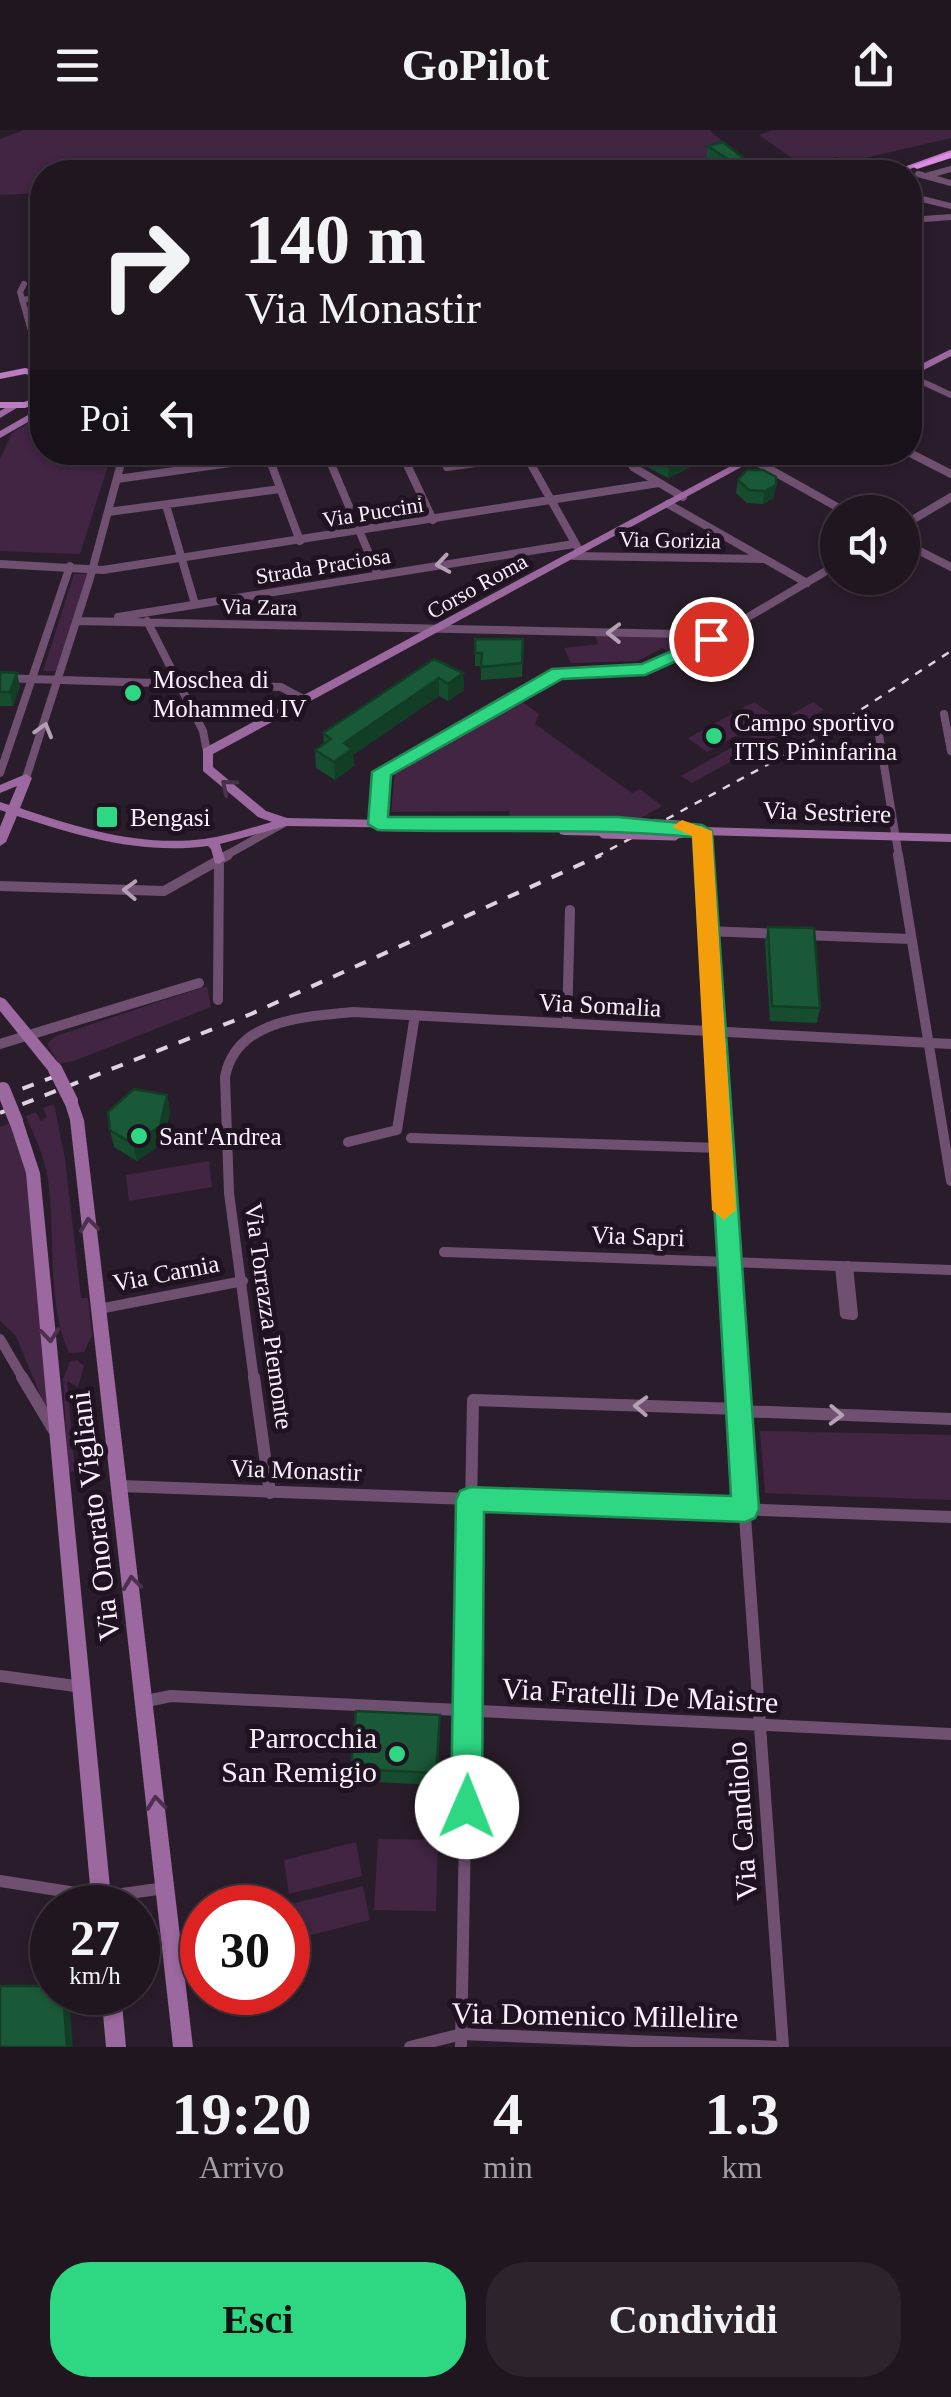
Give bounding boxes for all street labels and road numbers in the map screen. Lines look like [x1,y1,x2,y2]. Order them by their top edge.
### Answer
street label: Via Puccini [321,492,425,532]
street label: Via Gorizia [619,527,721,553]
street label: Strada Praciosa [254,543,392,589]
street label: Corso Roma [423,548,532,624]
street label: Via Zara [221,594,298,620]
street label: Via Sestriere [762,796,892,828]
street label: Via Somalia [538,988,662,1022]
street label: Via Torrazza Piemonte [240,1201,298,1431]
street label: Via Sapri [591,1221,685,1251]
street label: Via Carnia [111,1249,221,1297]
street label: Via Onorato Vigliani [62,1390,126,1642]
street label: Via Monastir [230,1454,363,1486]
street label: Via Fratelli De Maistre [501,1671,779,1719]
street label: Via Candiolo [719,1741,763,1901]
street label: Via Domenico Millelire [452,1996,738,2034]

